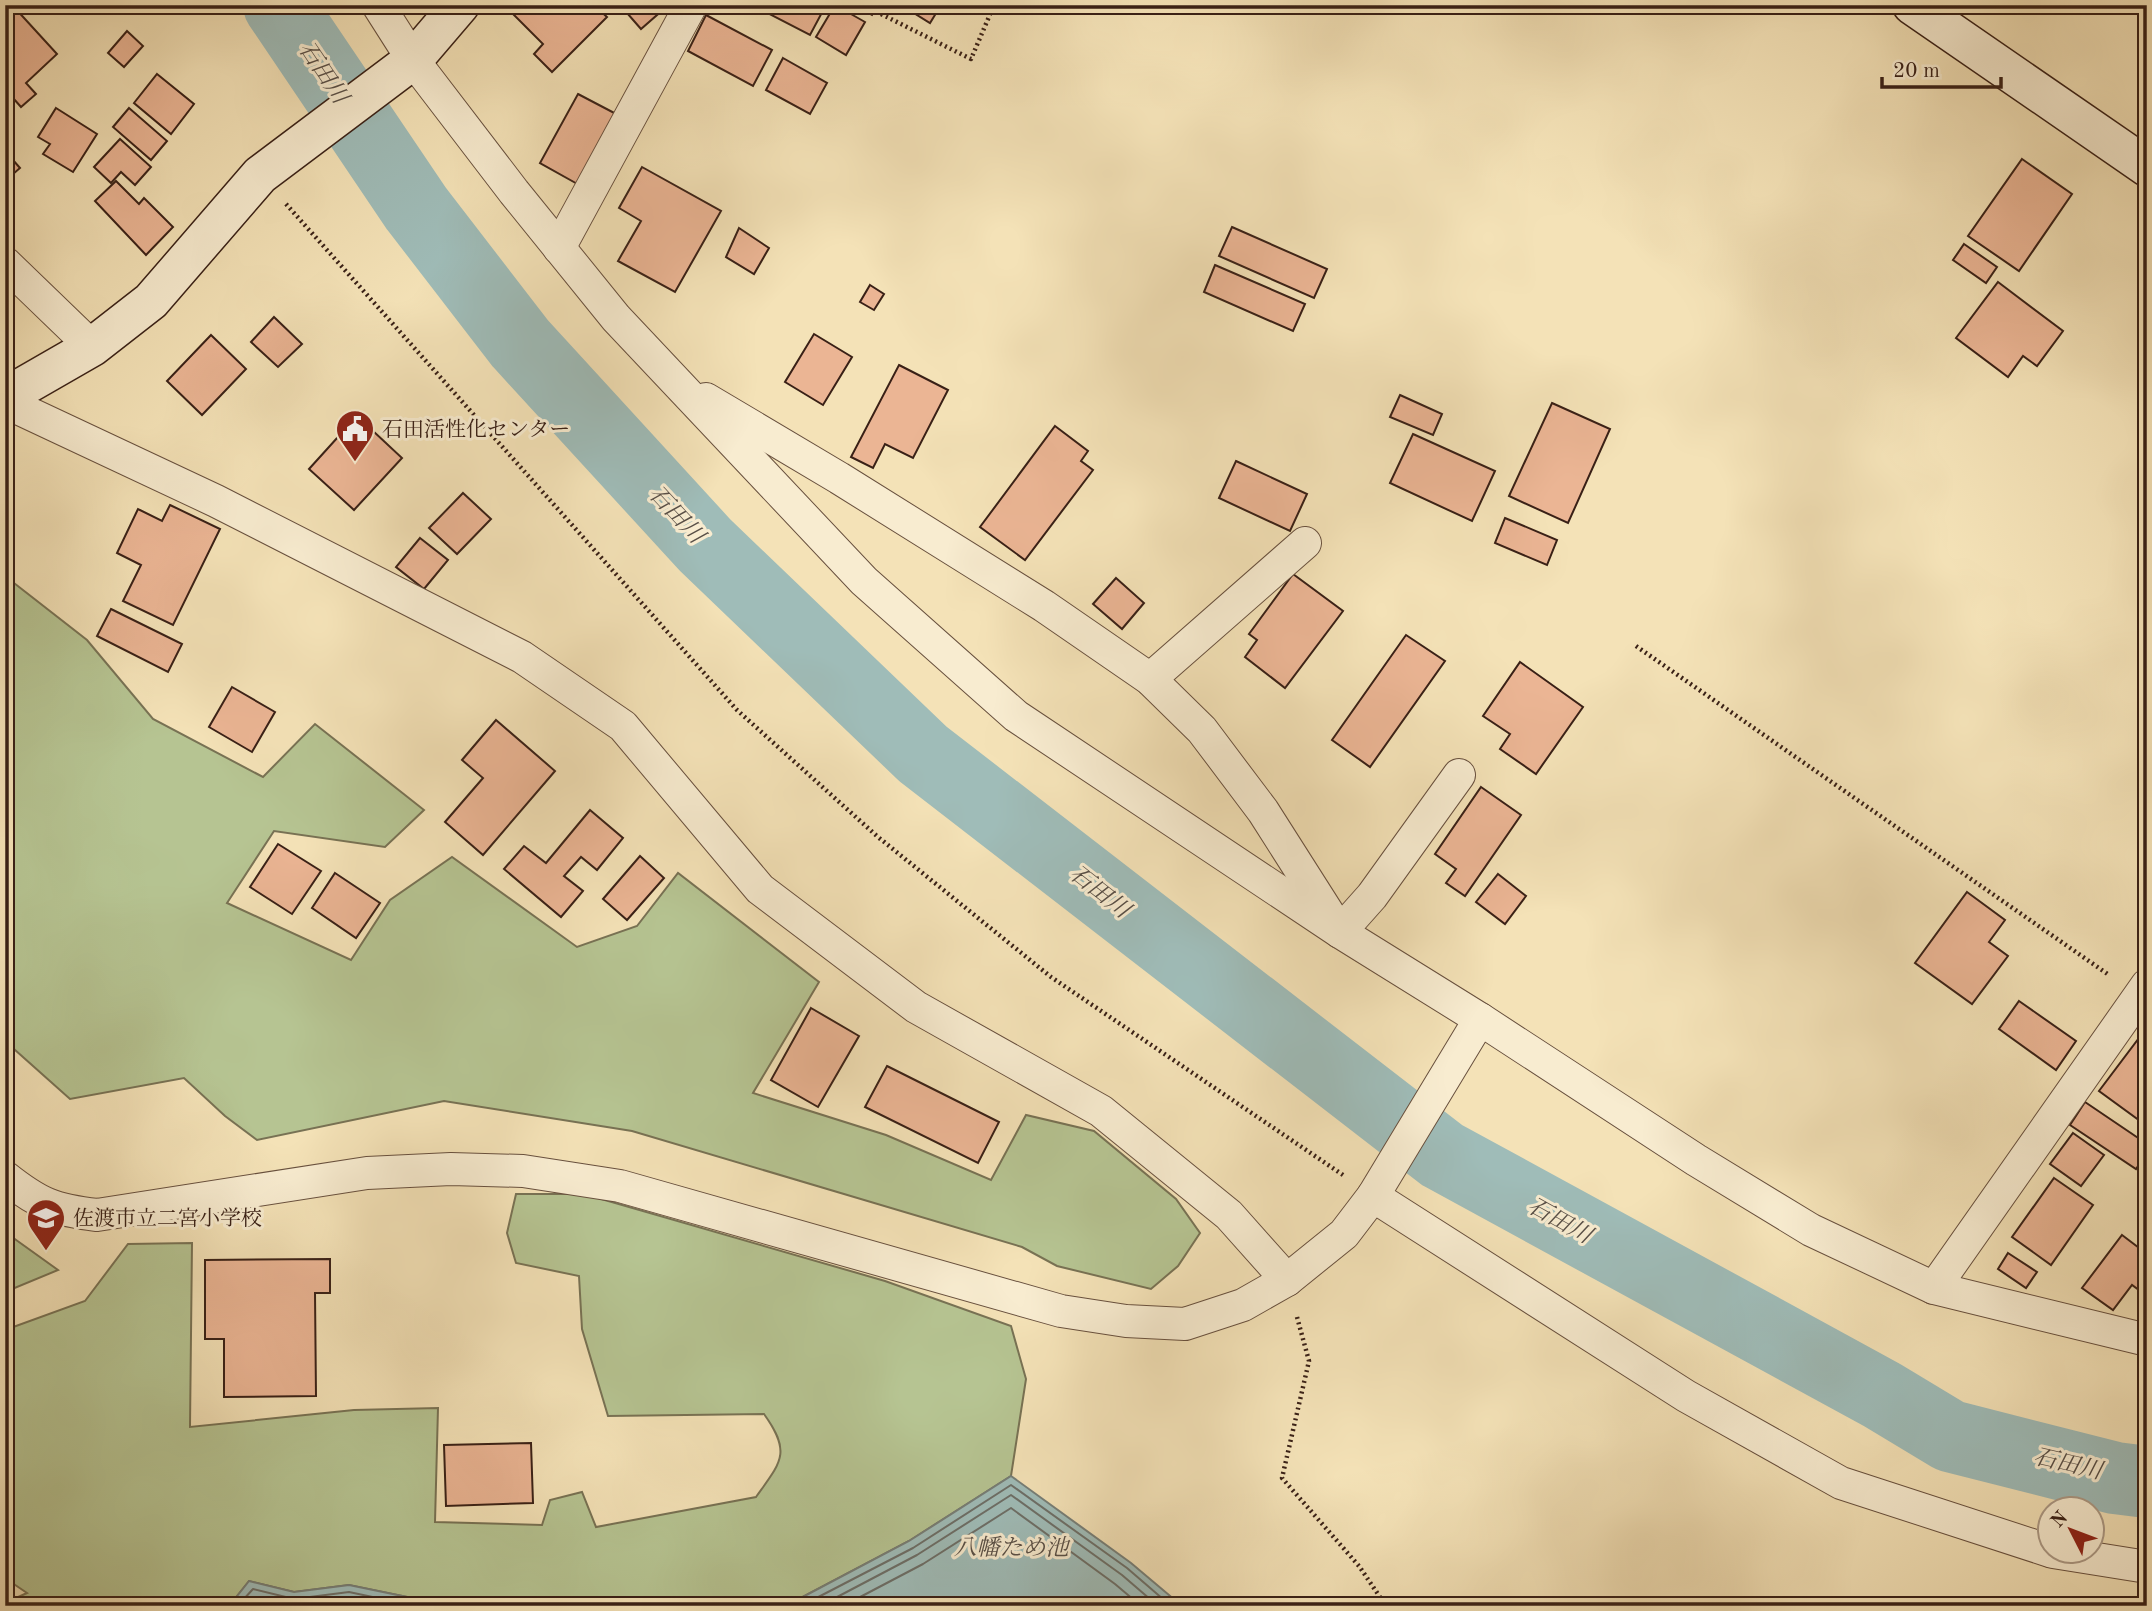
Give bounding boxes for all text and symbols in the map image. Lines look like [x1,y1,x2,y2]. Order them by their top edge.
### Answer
water label: 石田川 [294,37,354,110]
scale bar [1882,46,2002,90]
text: 20 m [1893,61,1940,82]
public building icon: 石田活性化センター [334,408,376,463]
place label: 石田活性化センター [382,418,570,441]
water label: 石田川 [644,481,711,550]
water label: 石田川 [1065,861,1136,924]
water label: 石田川 [1524,1194,1598,1250]
school or university icon: 佐渡市立二宮小学校 [25,1197,67,1252]
place label: 佐渡市立二宮小学校 [73,1207,262,1230]
water label: 石田川 [2031,1445,2107,1484]
north arrow [2036,1496,2106,1566]
text: N [2048,1508,2072,1532]
water label: 八幡ため池 [954,1535,1072,1560]

